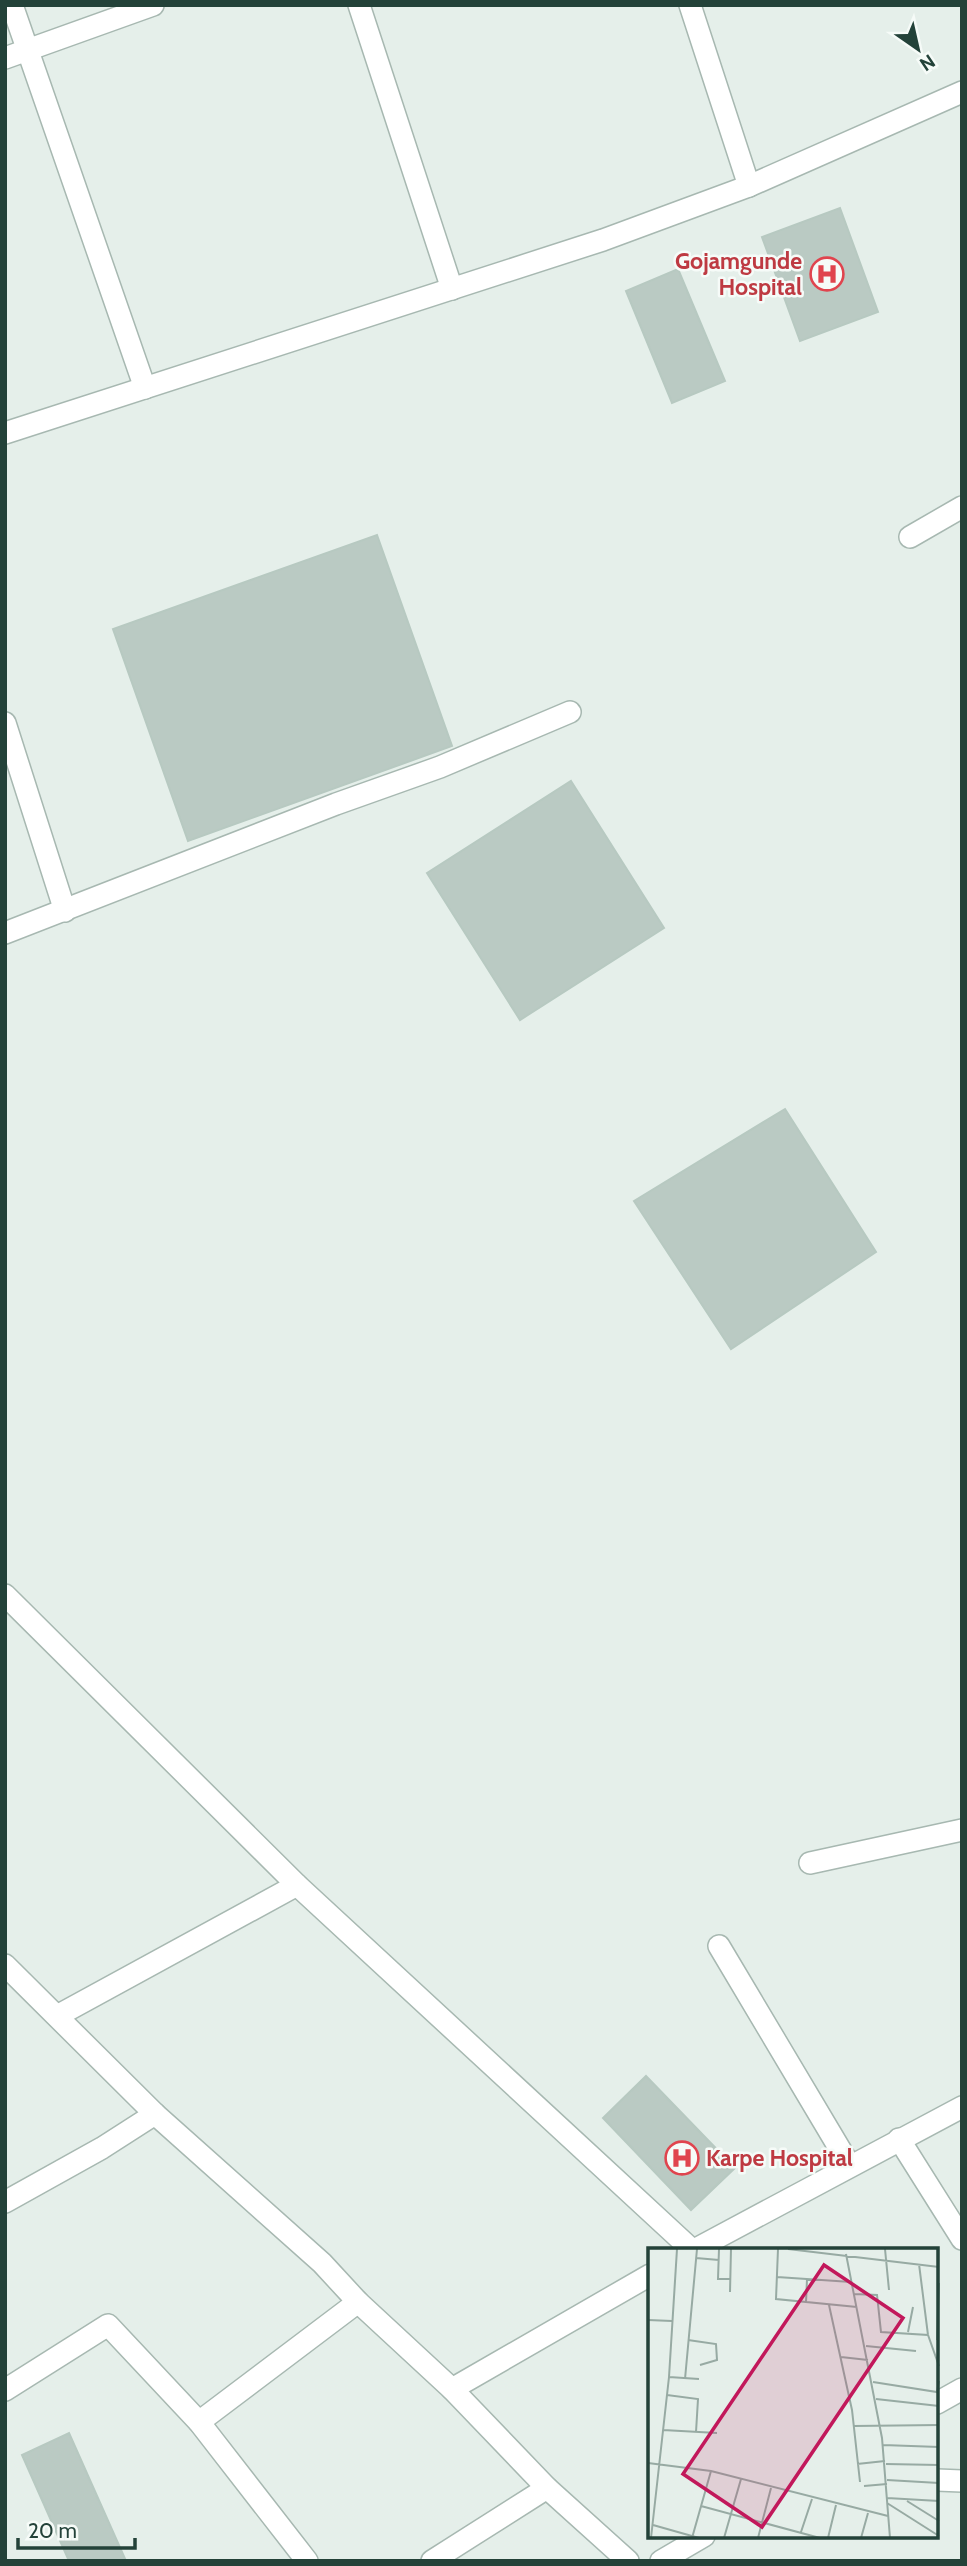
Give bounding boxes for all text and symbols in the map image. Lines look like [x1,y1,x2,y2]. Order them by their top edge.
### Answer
north arrow [883,14,953,84]
text: N [915,49,939,76]
place label: Gojamgunde Hospital [675,247,802,301]
hospital icon: Gojamgunde Hospital [808,255,846,293]
hospital icon: Karpe Hospital [663,2139,701,2177]
place label: Karpe Hospital [706,2144,853,2172]
inset map [648,2248,939,2538]
scale bar [18,2506,135,2550]
text: 20 m [28,2518,77,2543]

